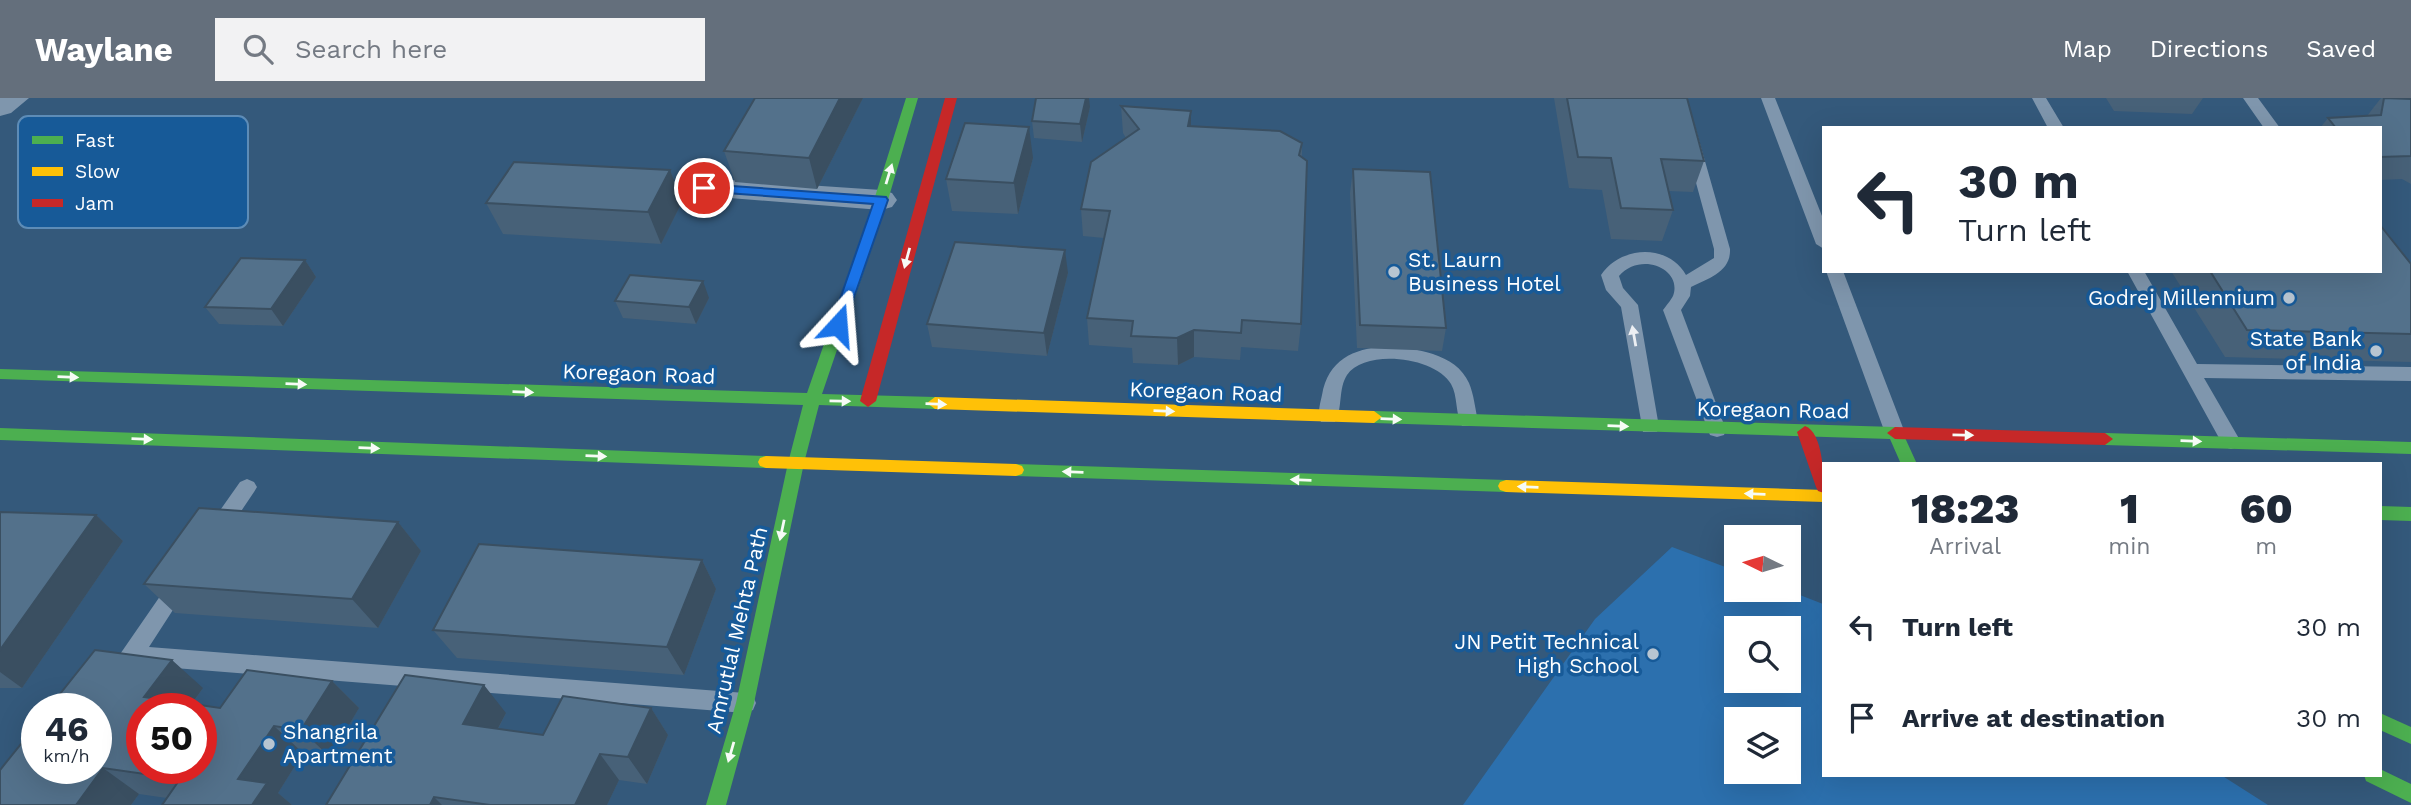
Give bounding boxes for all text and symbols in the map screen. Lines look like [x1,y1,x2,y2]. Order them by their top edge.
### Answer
search box [215,18,705,81]
text: Waylane [35,30,173,69]
icon: search [239,30,277,68]
text: Search here [295,34,447,64]
text: Map [2063,35,2112,63]
text: Directions [2150,35,2268,63]
text: Saved [2306,35,2376,63]
legend [18,116,248,228]
text: Fast [75,129,114,152]
text: 30 m [1958,152,2079,210]
icon: left [1843,154,1934,245]
pin [674,158,734,218]
text: Slow [75,160,120,183]
one-way arrow [885,163,895,184]
icon: arrive [685,169,723,207]
text: Jam [75,192,114,215]
text: Turn left [1958,211,2091,249]
place label: St. Laurn Business Hotel [1408,247,1561,296]
one-way arrow [901,248,912,270]
marker: St. Laurn Business Hotel [1386,264,1402,280]
place label: Godrej Millennium [2088,285,2275,310]
position arrow [801,288,875,362]
marker: Godrej Millennium [2281,290,2297,306]
one-way arrow [1629,325,1640,347]
place label: State Bank of India [2250,326,2362,375]
marker: State Bank of India [2368,343,2384,359]
street label: Koregaon Road [562,358,716,389]
one-way arrow [57,371,79,382]
street label: Koregaon Road [1129,376,1283,407]
one-way arrow [285,378,307,390]
one-way arrow [512,386,534,397]
one-way arrow [829,395,851,407]
street label: Koregaon Road [1696,396,1850,423]
one-way arrow [925,398,947,409]
one-way arrow [1153,406,1175,417]
one-way arrow [1380,413,1402,424]
one-way arrow [1608,421,1630,432]
one-way arrow [1952,429,1974,440]
one-way arrow [131,434,153,445]
one-way arrow [2180,436,2202,447]
one-way arrow [358,442,380,453]
one-way arrow [586,451,608,462]
one-way arrow [1062,467,1084,478]
one-way arrow [1289,474,1311,485]
one-way arrow [1517,481,1539,493]
text: 18:23 [1911,484,2019,533]
text: 1 [2120,484,2139,533]
text: 60 [2240,484,2293,533]
one-way arrow [1744,489,1766,500]
one-way arrow [776,519,787,541]
street label: Amrutlal Mehta Path [701,524,772,736]
north arrow [1724,525,1801,602]
map controls [1724,525,1801,784]
text: Arrival [1929,533,2001,560]
text: min [2108,533,2151,560]
text: m [2255,533,2277,560]
icon: left [1843,608,1881,646]
text: Turn left [1902,612,2013,642]
text: 30 m [2296,612,2361,642]
button: search [1724,616,1801,693]
place label: JN Petit Technical High School [1454,629,1640,678]
marker: JN Petit Technical High School [1645,646,1661,662]
speed limit sign: 50 [126,693,217,784]
icon: arrive [1843,699,1881,737]
text: Arrive at destination [1902,703,2165,733]
text: 30 m [2296,703,2361,733]
button: layers [1724,707,1801,784]
text: 46 [44,708,89,750]
place label: Shangrila Apartment [283,719,393,768]
marker: Shangrila Apartment [261,736,277,752]
one-way arrow [725,741,736,763]
text: km/h [43,745,90,766]

